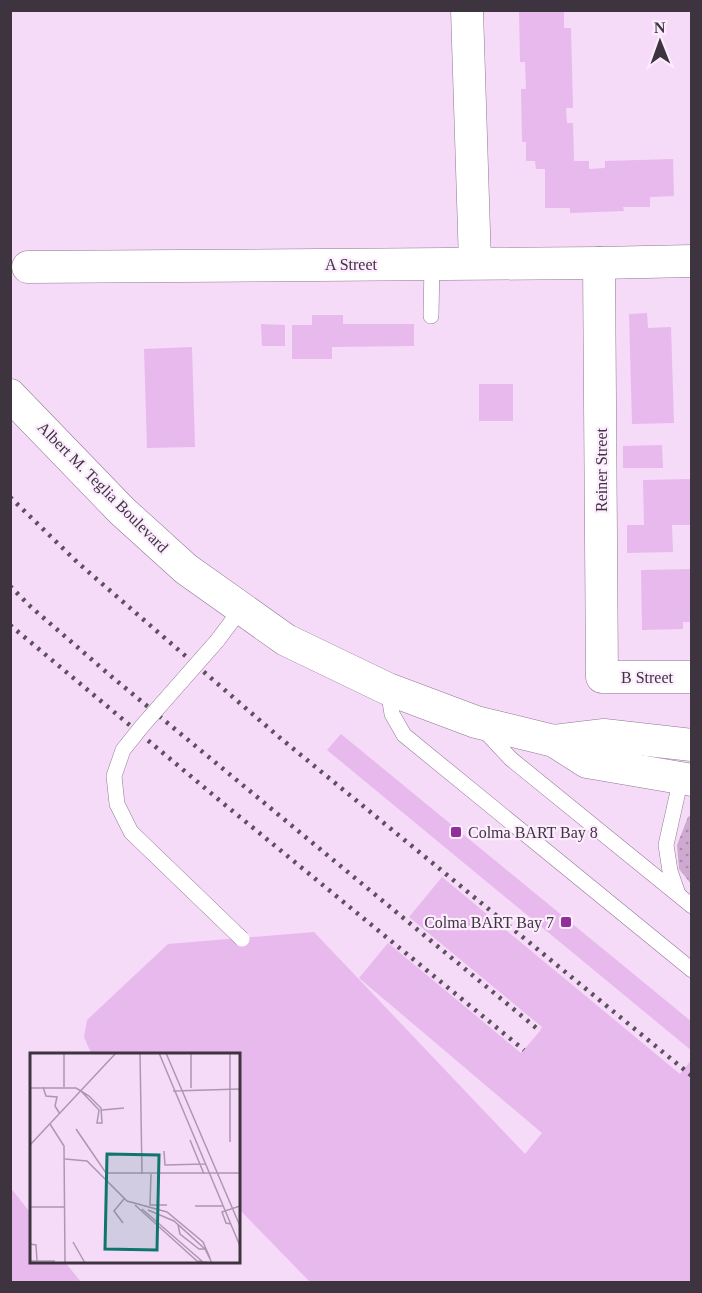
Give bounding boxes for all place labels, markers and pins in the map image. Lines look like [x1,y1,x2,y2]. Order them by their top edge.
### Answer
place label: Colma BART Bay 8 [468,824,598,842]
marker: Colma BART Bay 8 [449,825,463,839]
place label: Colma BART Bay 7 [424,914,554,932]
marker: Colma BART Bay 7 [559,915,573,929]

